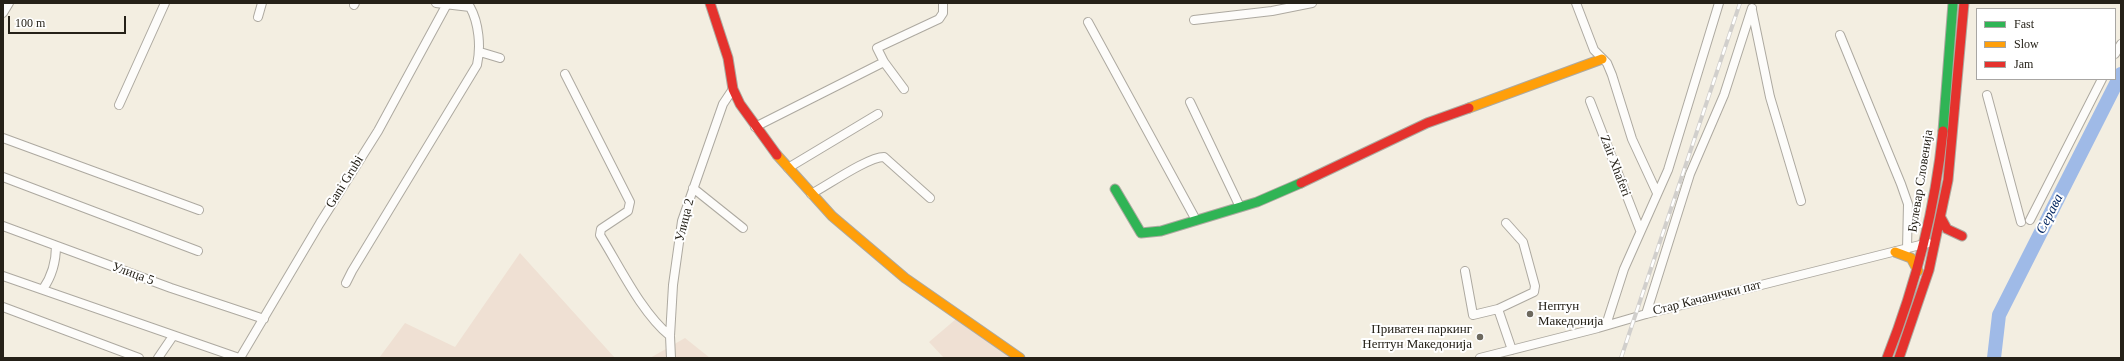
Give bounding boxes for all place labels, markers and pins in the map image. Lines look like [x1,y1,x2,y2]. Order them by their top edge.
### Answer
place label: Нептун Македонија [1538,299,1603,330]
marker: Нептун Македонија [1525,309,1535,319]
place label: Приватен паркинг Нептун Македонија [1362,322,1472,353]
marker: Приватен паркинг Нептун Македонија [1475,332,1485,342]

